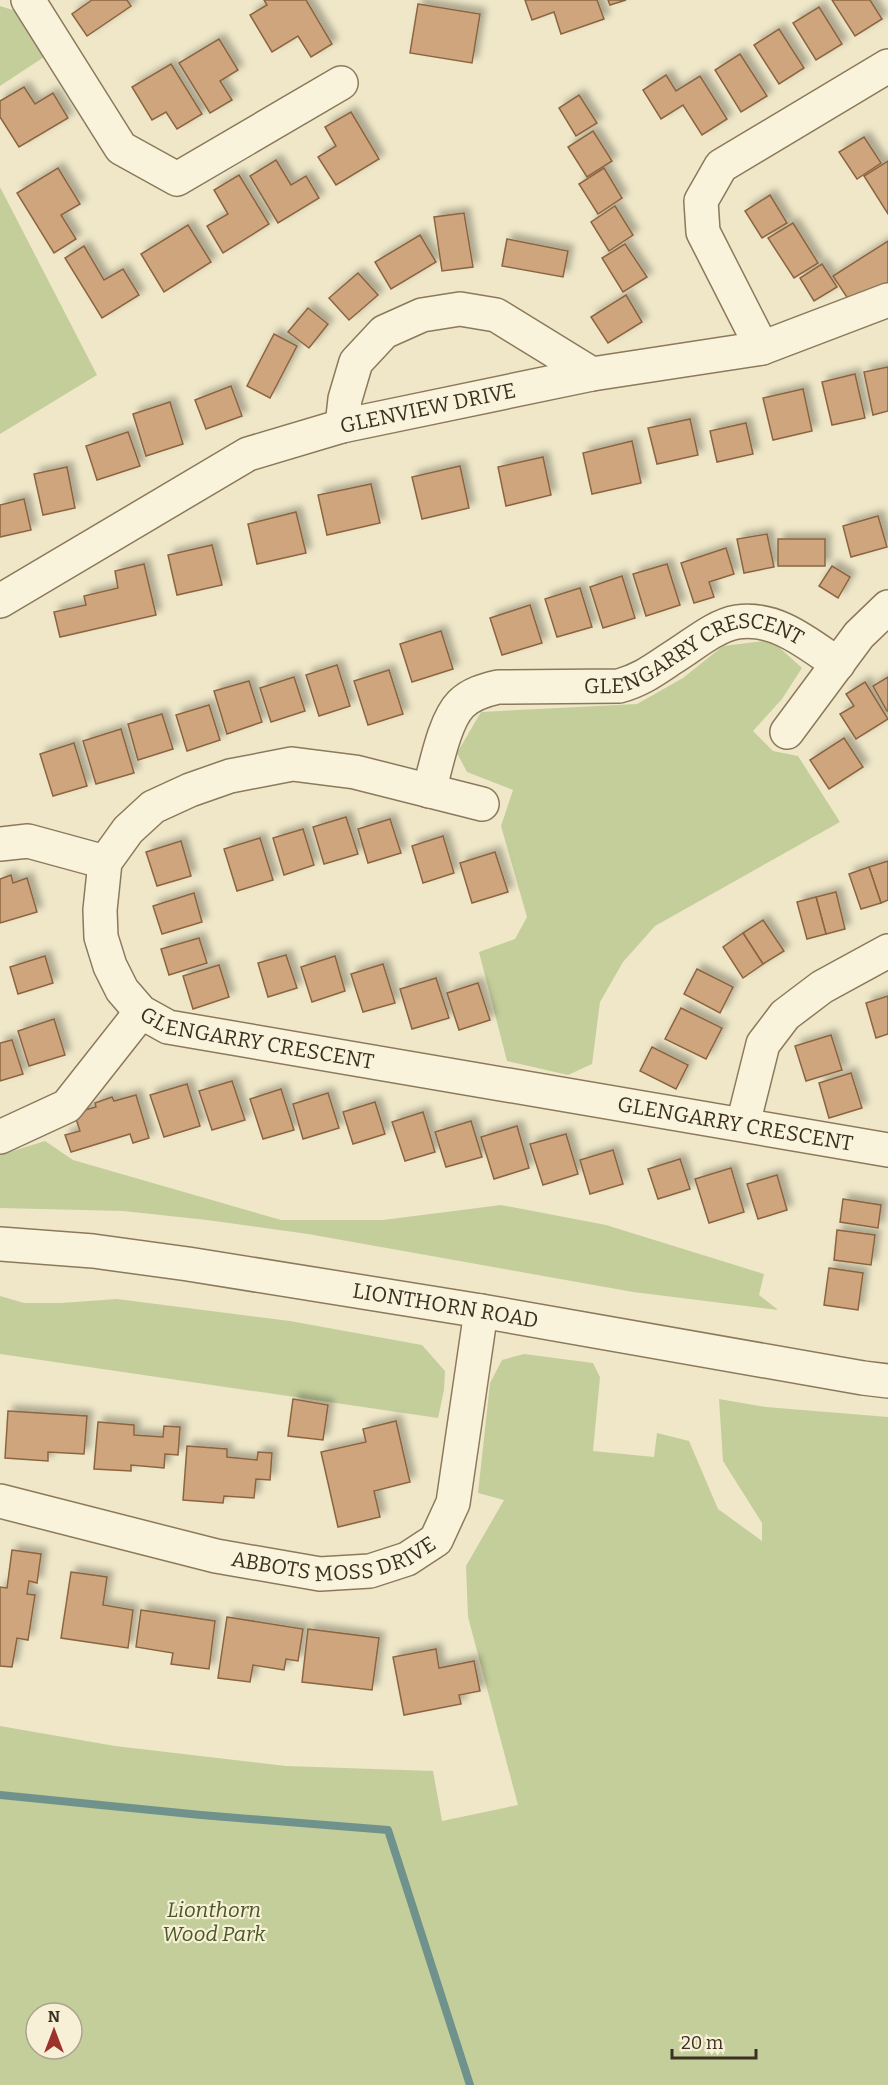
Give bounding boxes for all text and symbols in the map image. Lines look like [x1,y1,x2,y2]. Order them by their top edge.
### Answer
street label: GLENVIEW DRIVE [338,377,518,439]
street label: GLENGARRY CRESCENT [584,608,808,699]
street label: GLENGARRY CRESCENT [136,1001,376,1075]
street label: GLENGARRY CRESCENT [615,1091,855,1157]
street label: LIONTHORN ROAD [351,1278,540,1334]
street label: ABBOTS MOSS DRIVE [229,1531,441,1587]
park label: Lionthorn Wood Park [162,1897,266,1947]
north arrow [24,2001,84,2061]
text: N [48,2007,60,2026]
scale bar [672,2022,756,2060]
text: 20 m [681,2032,723,2054]

